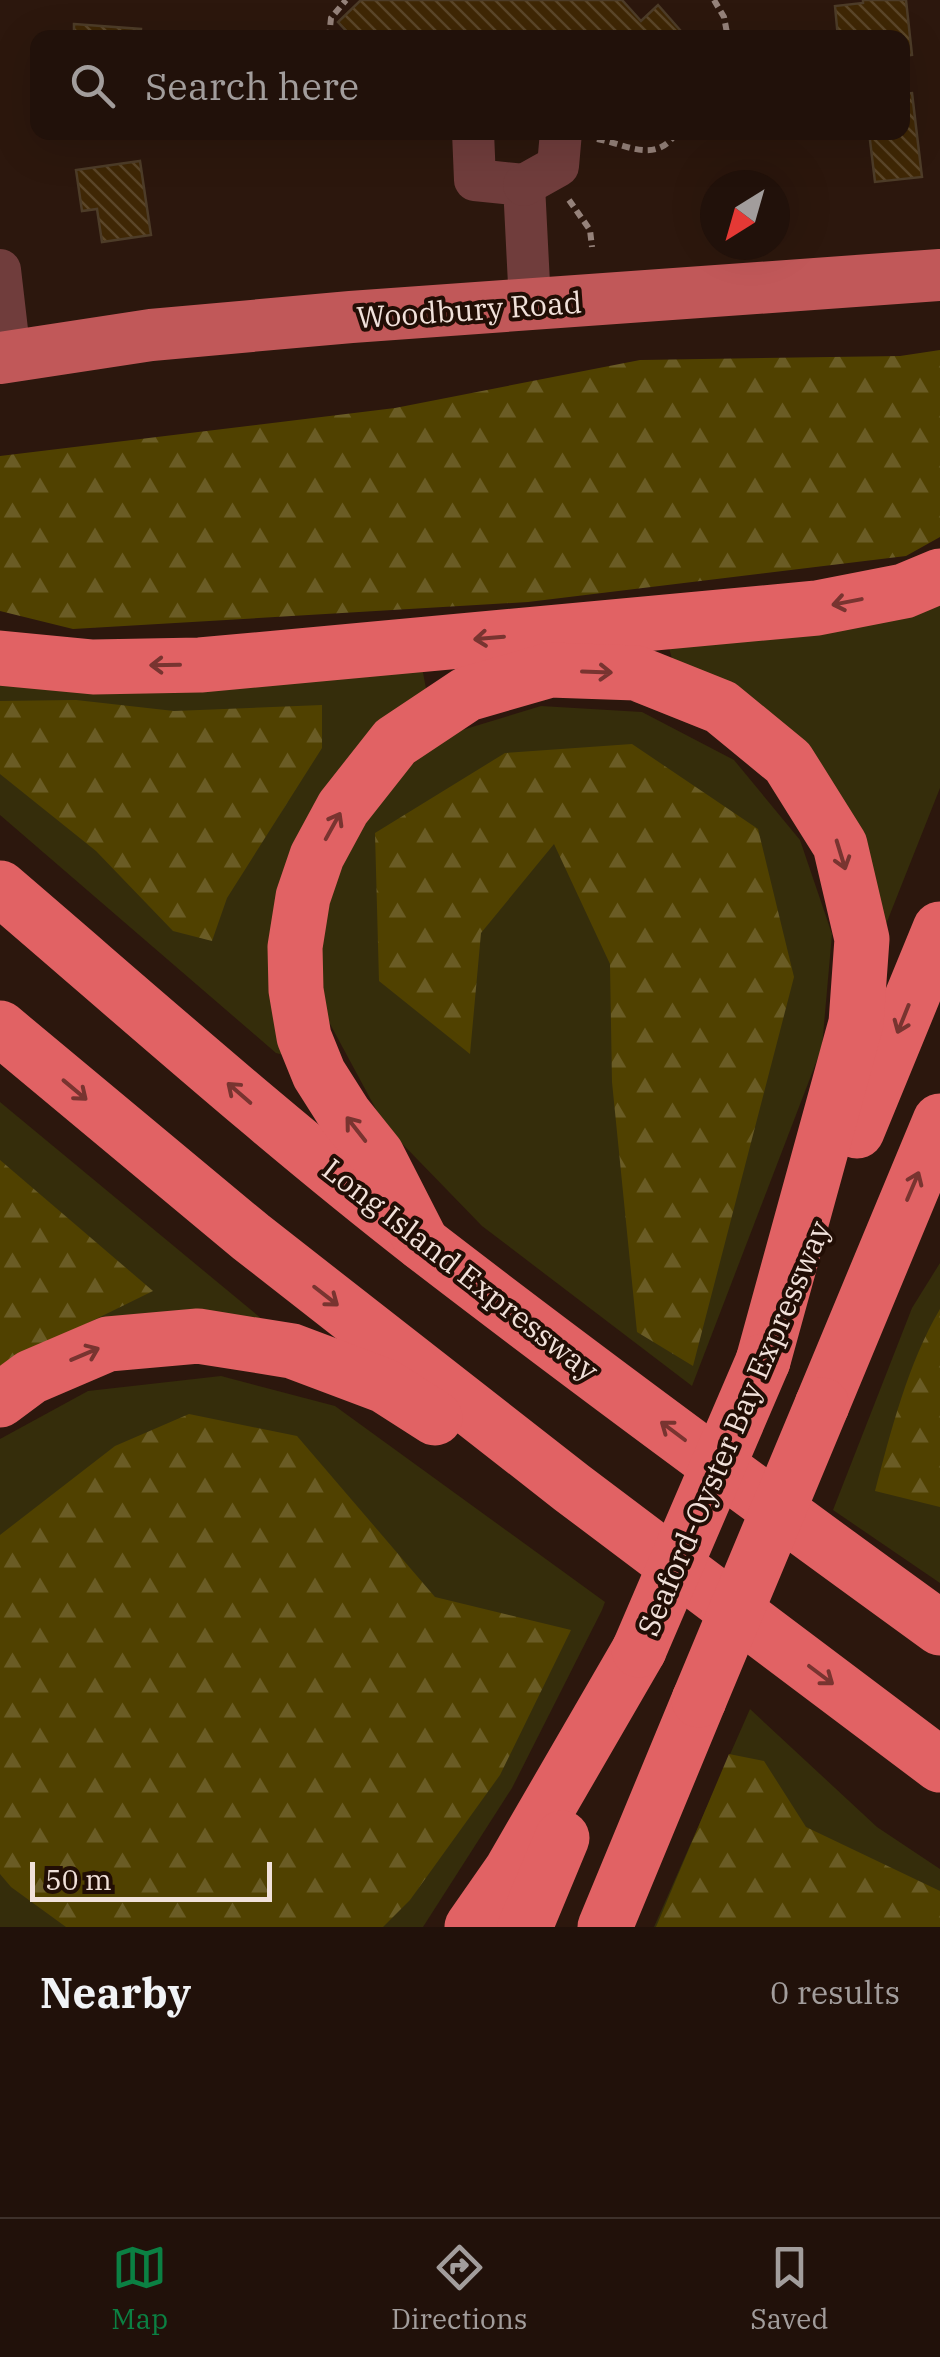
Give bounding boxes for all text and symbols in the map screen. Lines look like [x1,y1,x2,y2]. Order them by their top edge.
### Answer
search box [30,30,910,140]
icon: search [65,58,120,113]
text: Search here [145,61,359,110]
north arrow [700,170,790,260]
street label: Woodbury Road [355,282,583,336]
one-way arrow [832,594,864,613]
one-way arrow [473,629,505,648]
one-way arrow [149,656,181,675]
one-way arrow [581,663,613,682]
one-way arrow [323,812,343,841]
one-way arrow [833,839,851,871]
one-way arrow [893,1003,911,1034]
one-way arrow [61,1079,87,1101]
one-way arrow [226,1082,252,1104]
one-way arrow [346,1116,367,1143]
street label: Long Island Expressway [315,1149,607,1389]
one-way arrow [906,1171,924,1201]
street label: Seaford-Oyster Bay Expressway [628,1215,838,1641]
one-way arrow [313,1285,339,1307]
one-way arrow [69,1344,100,1362]
one-way arrow [660,1420,687,1441]
one-way arrow [807,1665,834,1686]
scale bar [30,1857,272,1902]
text: 50 m [45,1861,112,1898]
text: Nearby [40,1965,191,2020]
text: 0 results [770,1971,900,2013]
tab: Map [111,2240,168,2337]
tab: Directions [391,2240,527,2337]
tab: Saved [750,2240,829,2337]

